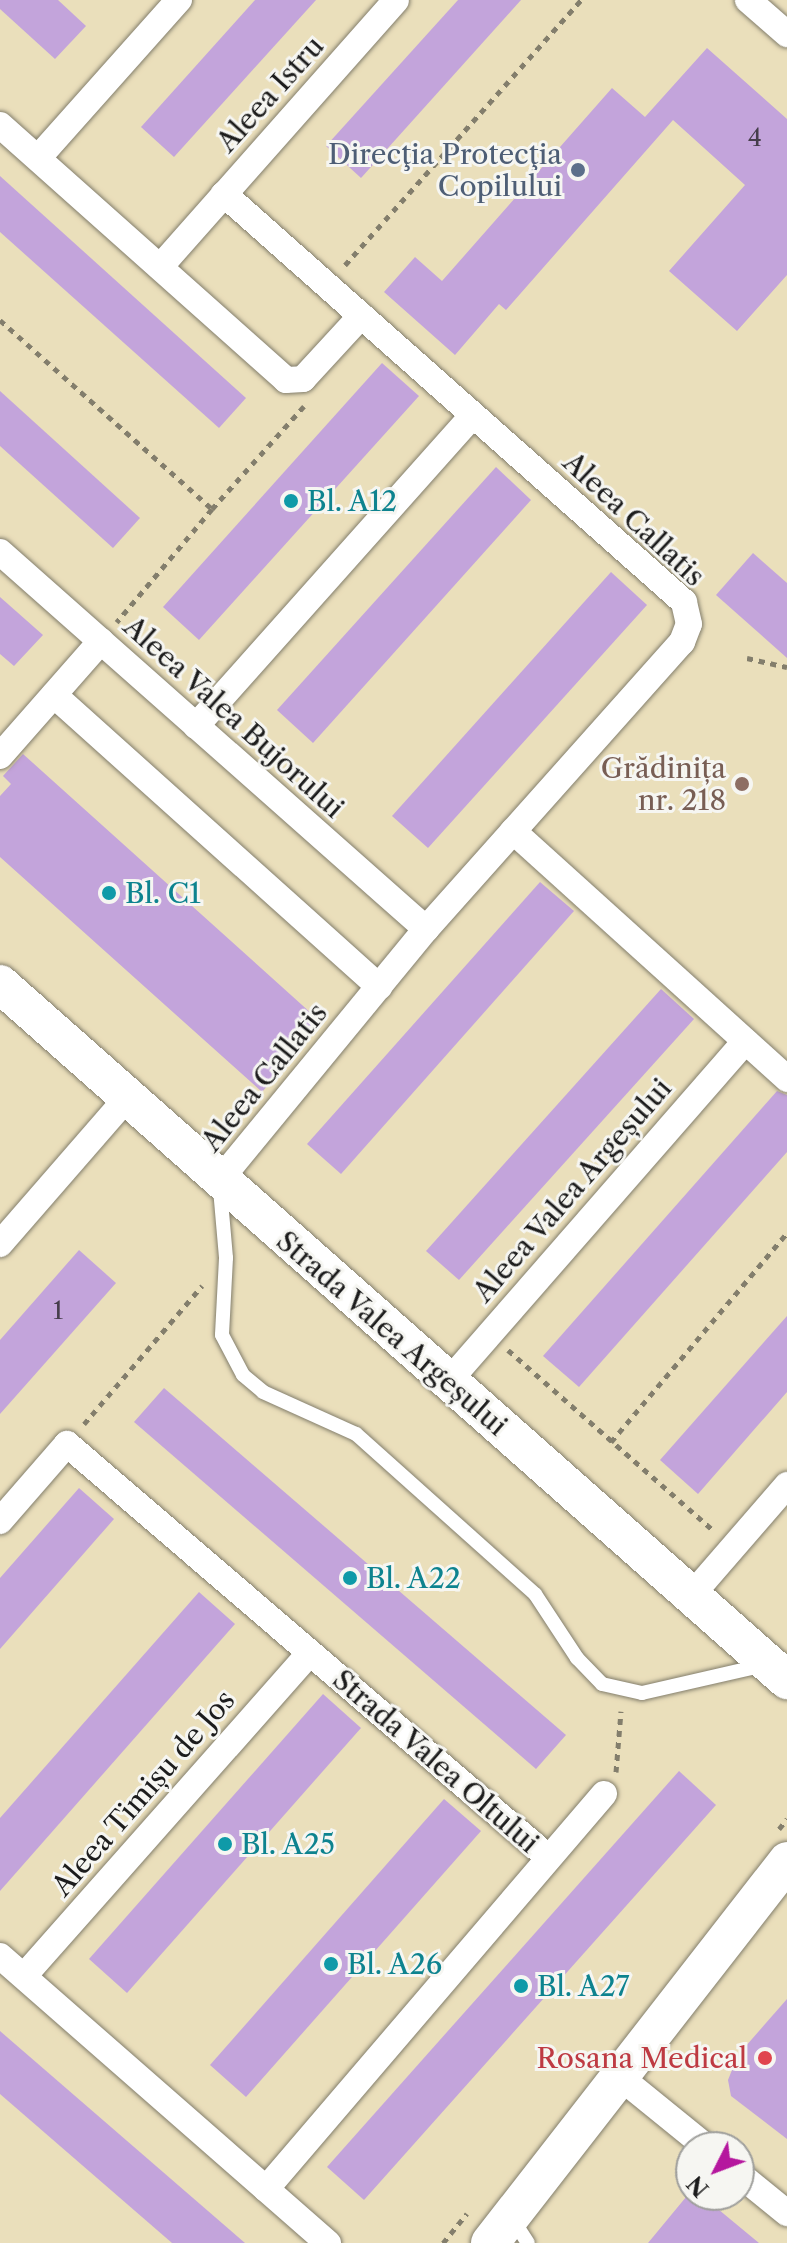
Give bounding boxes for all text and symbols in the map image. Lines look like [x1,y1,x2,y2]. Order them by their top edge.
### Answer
street label: Aleea Istru [209,29,331,159]
house number: 4 [748,124,762,152]
place label: Direcţia Protecţia Copilului [328,137,562,203]
marker: Direcţia Protecţia Copilului [569,161,587,179]
street label: Aleea Callatis [556,445,712,593]
place label: Bl. A12 [307,484,398,518]
marker: Bl. A12 [282,492,300,510]
street label: Aleea Valea Bujorului [116,609,352,825]
place label: Grădinița nr. 218 [601,751,726,817]
marker: Grădinița nr. 218 [733,775,751,793]
place label: Bl. C1 [125,876,201,910]
marker: Bl. C1 [100,884,118,902]
street label: Aleea Callatis [194,996,334,1158]
street label: Aleea Valea Argeșului [465,1070,679,1310]
street label: Strada Valea Argeșului [269,1223,515,1443]
house number: 1 [53,1297,63,1325]
place label: Bl. A22 [366,1561,462,1595]
marker: Bl. A22 [341,1569,359,1587]
street label: Strada Valea Oltului [326,1662,546,1860]
street label: Aleea Timișu de Jos [44,1683,242,1903]
place label: Bl. A25 [241,1827,336,1861]
marker: Bl. A25 [216,1835,234,1853]
place label: Bl. A26 [347,1947,443,1981]
marker: Bl. A26 [322,1955,340,1973]
place label: Bl. A27 [537,1969,631,2003]
marker: Bl. A27 [512,1977,530,1995]
place label: Rosana Medical [536,2041,747,2075]
marker: Rosana Medical [754,2047,776,2069]
north arrow [675,2131,755,2211]
text: N [682,2170,715,2202]

